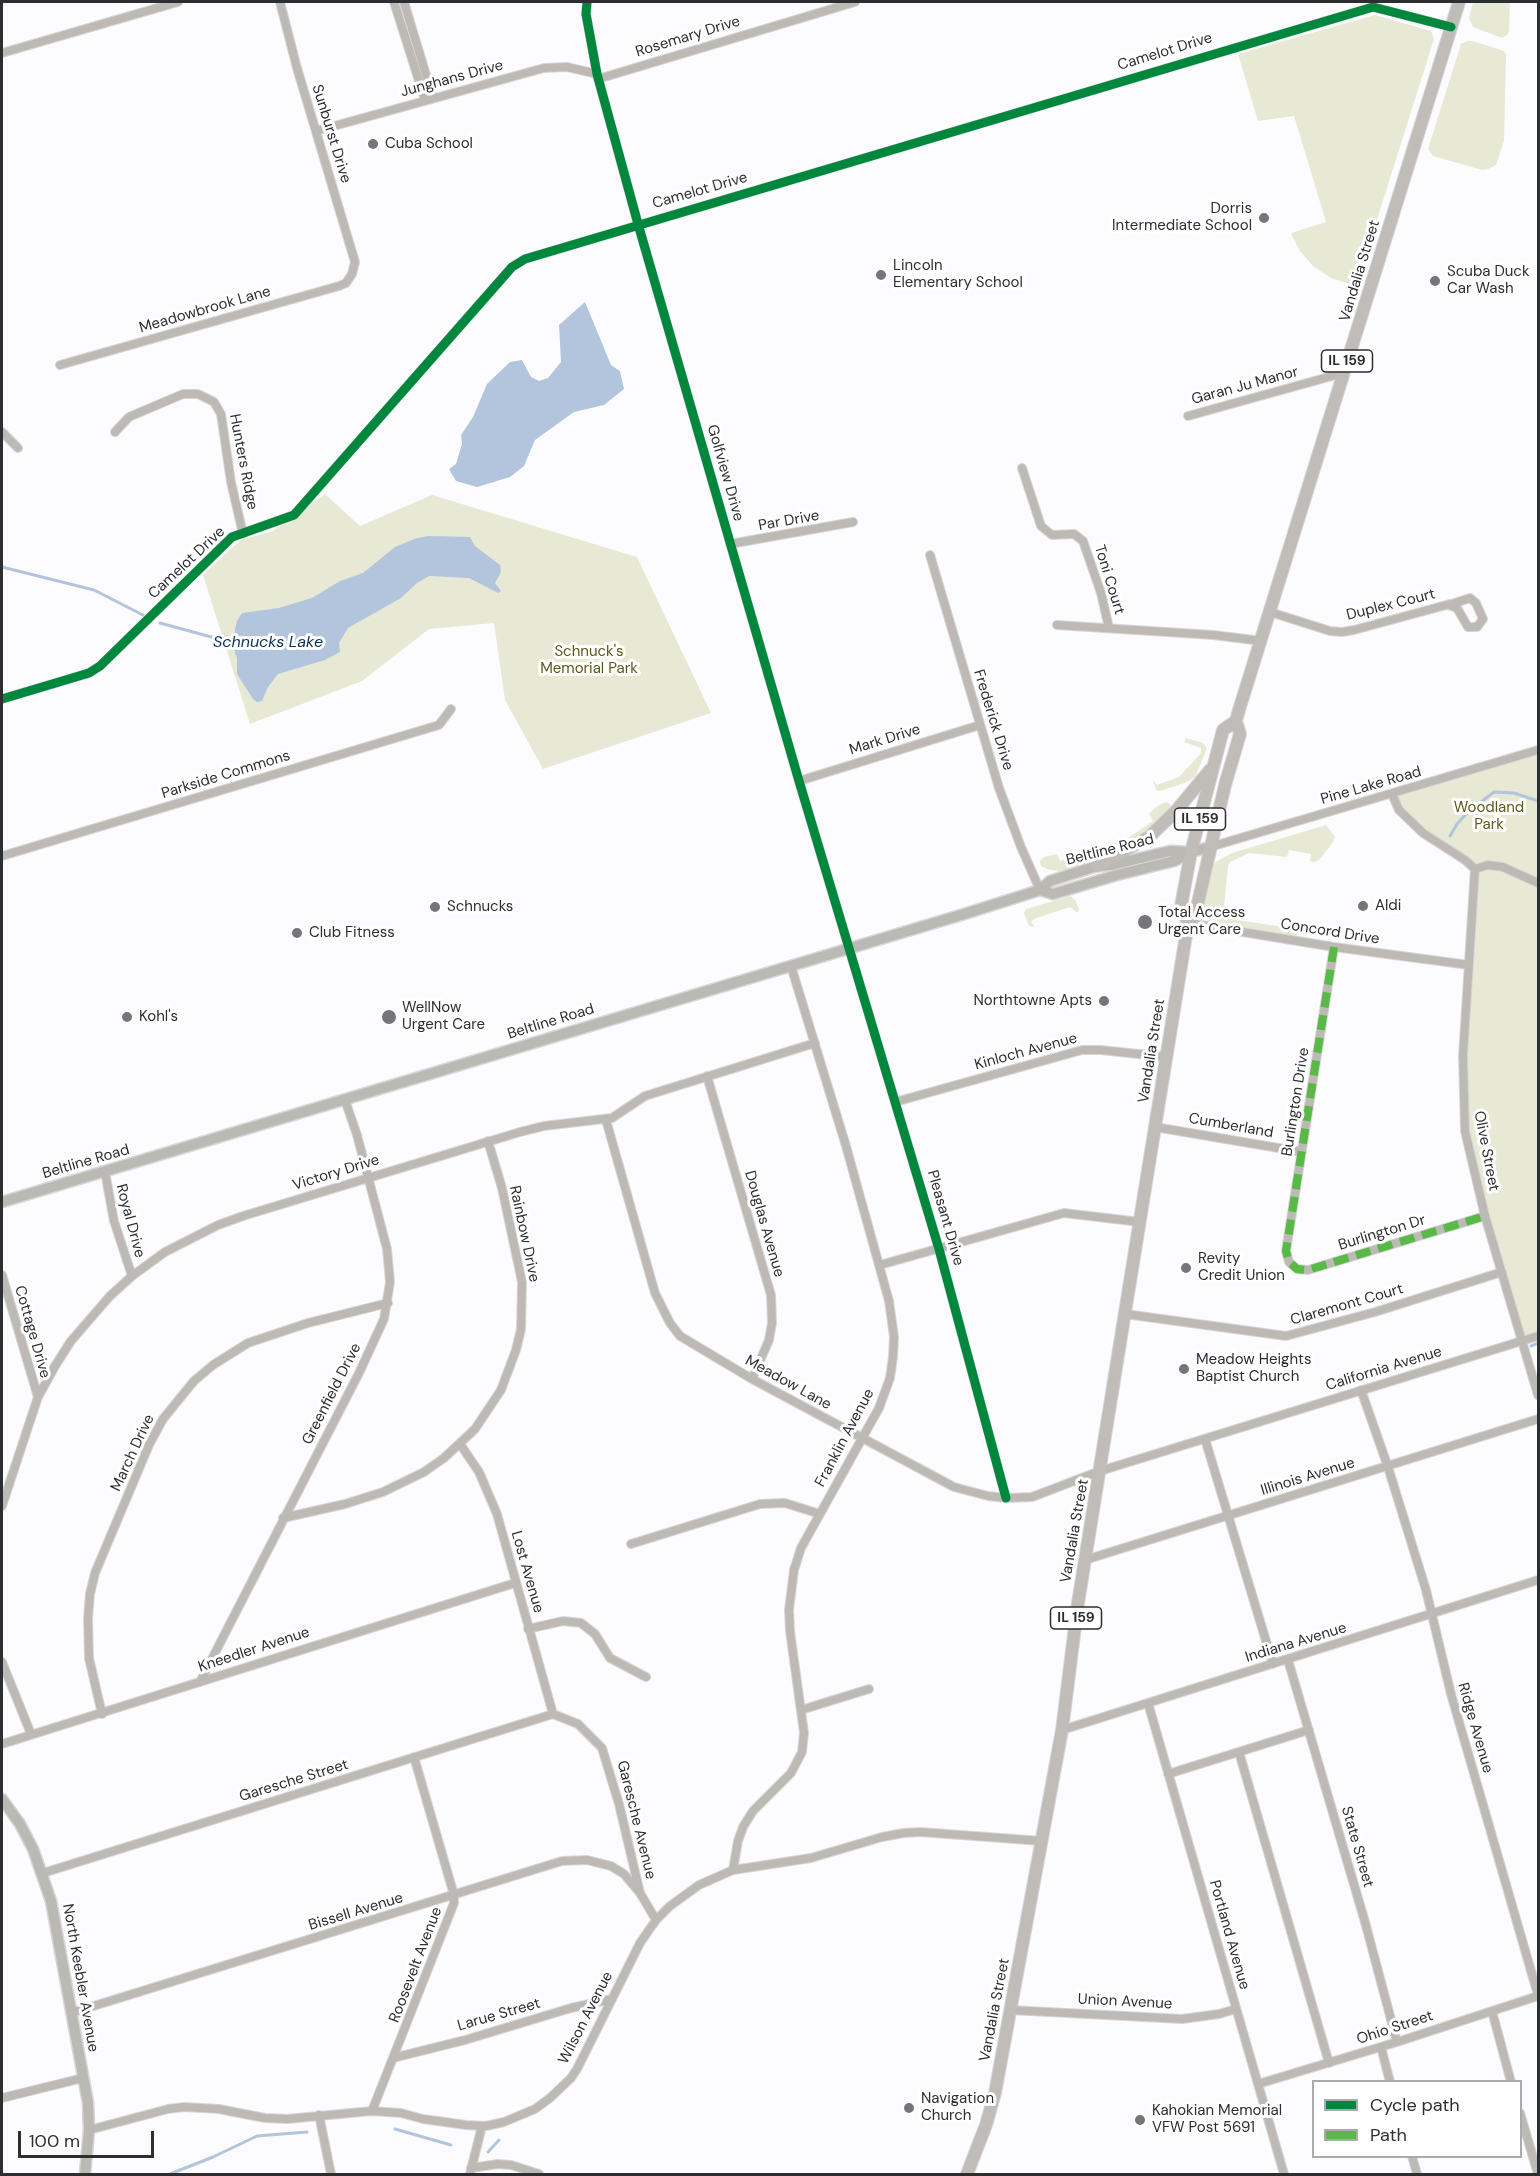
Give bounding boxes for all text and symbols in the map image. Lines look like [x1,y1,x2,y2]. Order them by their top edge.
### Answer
street label: Rosemary Drive [634,13,742,61]
street label: Camelot Drive [1115,29,1215,75]
street label: Junghans Drive [399,57,505,101]
street label: Sunburst Drive [307,83,355,185]
place label: Cuba School [385,135,473,153]
marker: Cuba School [366,137,380,151]
street label: Camelot Drive [650,169,750,213]
place label: Dorris Intermediate School [1112,200,1252,235]
marker: Dorris Intermediate School [1257,211,1271,225]
street label: Vandalia Street [1336,218,1384,324]
place label: Lincoln Elementary School [893,257,1023,292]
place label: Scuba Duck Car Wash [1447,263,1529,298]
marker: Lincoln Elementary School [874,268,888,282]
marker: Scuba Duck Car Wash [1428,274,1442,288]
street label: Meadowbrook Lane [137,283,273,337]
road number: IL 159 [1322,350,1372,372]
street label: Garan Ju Manor [1190,363,1300,409]
street label: Hunters Ridge [225,413,261,511]
street label: Golfview Drive [703,423,747,523]
street label: Par Drive [757,507,821,535]
street label: Camelot Drive [145,523,229,603]
street label: Toni Court [1090,543,1128,617]
street label: Duplex Court [1345,585,1437,625]
water label: Schnucks Lake [213,633,323,653]
park label: Schnuck's Memorial Park [540,643,638,678]
street label: Frederick Drive [969,667,1017,773]
street label: Mark Drive [847,721,923,759]
street label: Parkside Commons [159,747,293,803]
street label: Pine Lake Road [1319,763,1423,809]
park label: Woodland Park [1454,799,1524,834]
road number: IL 159 [1174,808,1226,830]
street label: Beltline Road [1064,830,1156,870]
place label: Aldi [1375,897,1401,915]
place label: Schnucks [447,898,513,916]
marker: Aldi [1356,899,1370,913]
marker: Schnucks [428,900,442,914]
place label: Total Access Urgent Care [1158,904,1245,939]
marker: Total Access Urgent Care [1136,913,1154,931]
street label: Concord Drive [1279,915,1381,949]
place label: Club Fitness [309,924,395,942]
marker: Club Fitness [290,926,304,940]
place label: Northtowne Apts [973,992,1092,1010]
marker: Northtowne Apts [1097,994,1111,1008]
street label: Vandalia Street [1135,998,1169,1104]
place label: WellNow Urgent Care [402,999,485,1034]
street label: Beltline Road [505,1000,597,1044]
place label: Kohl's [139,1008,178,1026]
marker: WellNow Urgent Care [380,1008,398,1026]
marker: Kohl's [120,1010,134,1024]
street label: Kinloch Avenue [973,1030,1079,1074]
street label: Burlington Drive [1279,1046,1313,1158]
street label: Olive Street [1469,1109,1503,1193]
street label: Cumberland [1187,1110,1275,1142]
street label: Beltline Road [40,1141,132,1183]
street label: Victory Drive [290,1151,382,1195]
street label: Pleasant Drive [923,1168,967,1268]
street label: Douglas Avenue [740,1169,788,1279]
street label: Royal Drive [112,1182,148,1260]
street label: Rainbow Drive [505,1184,543,1284]
street label: Burlington Dr [1336,1211,1428,1255]
place label: Revity Credit Union [1198,1250,1285,1285]
marker: Revity Credit Union [1179,1261,1193,1275]
street label: Claremont Court [1289,1280,1405,1330]
street label: Cottage Drive [10,1284,54,1380]
street label: Greenfield Drive [299,1340,365,1448]
street label: California Avenue [1324,1343,1444,1395]
place label: Meadow Heights Baptist Church [1196,1351,1311,1386]
street label: Meadow Lane [742,1352,834,1414]
marker: Meadow Heights Baptist Church [1177,1362,1191,1376]
street label: Franklin Avenue [812,1386,878,1490]
street label: March Drive [107,1412,159,1494]
street label: Illinois Avenue [1259,1454,1357,1500]
street label: Vandalia Street [1057,1478,1093,1584]
street label: Lost Avenue [507,1529,547,1615]
road number: IL 159 [1050,1607,1102,1629]
street label: Indiana Avenue [1243,1619,1349,1667]
street label: Kneedler Avenue [196,1623,312,1677]
street label: Ridge Avenue [1453,1681,1497,1775]
street label: Garesche Street [237,1756,351,1806]
street label: Garesche Avenue [613,1759,659,1881]
street label: State Street [1337,1805,1377,1889]
street label: Portland Avenue [1205,1878,1253,1992]
street label: Bissell Avenue [307,1889,405,1935]
street label: North Keebler Avenue [58,1902,102,2054]
street label: Roosevelt Avenue [386,1905,446,2025]
street label: Vandalia Street [976,1957,1014,2063]
street label: Wilson Avenue [555,1969,617,2067]
street label: Union Avenue [1077,1991,1173,2013]
street label: Larue Street [456,1995,542,2035]
street label: Ohio Street [1355,2007,1435,2049]
legend [1312,2080,1522,2158]
place label: Navigation Church [921,2090,994,2125]
text: Cycle path [1370,2093,1460,2117]
marker: Navigation Church [902,2101,916,2115]
place label: Kahokian Memorial VFW Post 5691 [1152,2102,1282,2137]
marker: Kahokian Memorial VFW Post 5691 [1133,2113,1147,2127]
scale bar [21,2119,158,2157]
text: Path [1370,2123,1407,2147]
text: 100 m [29,2129,80,2153]

